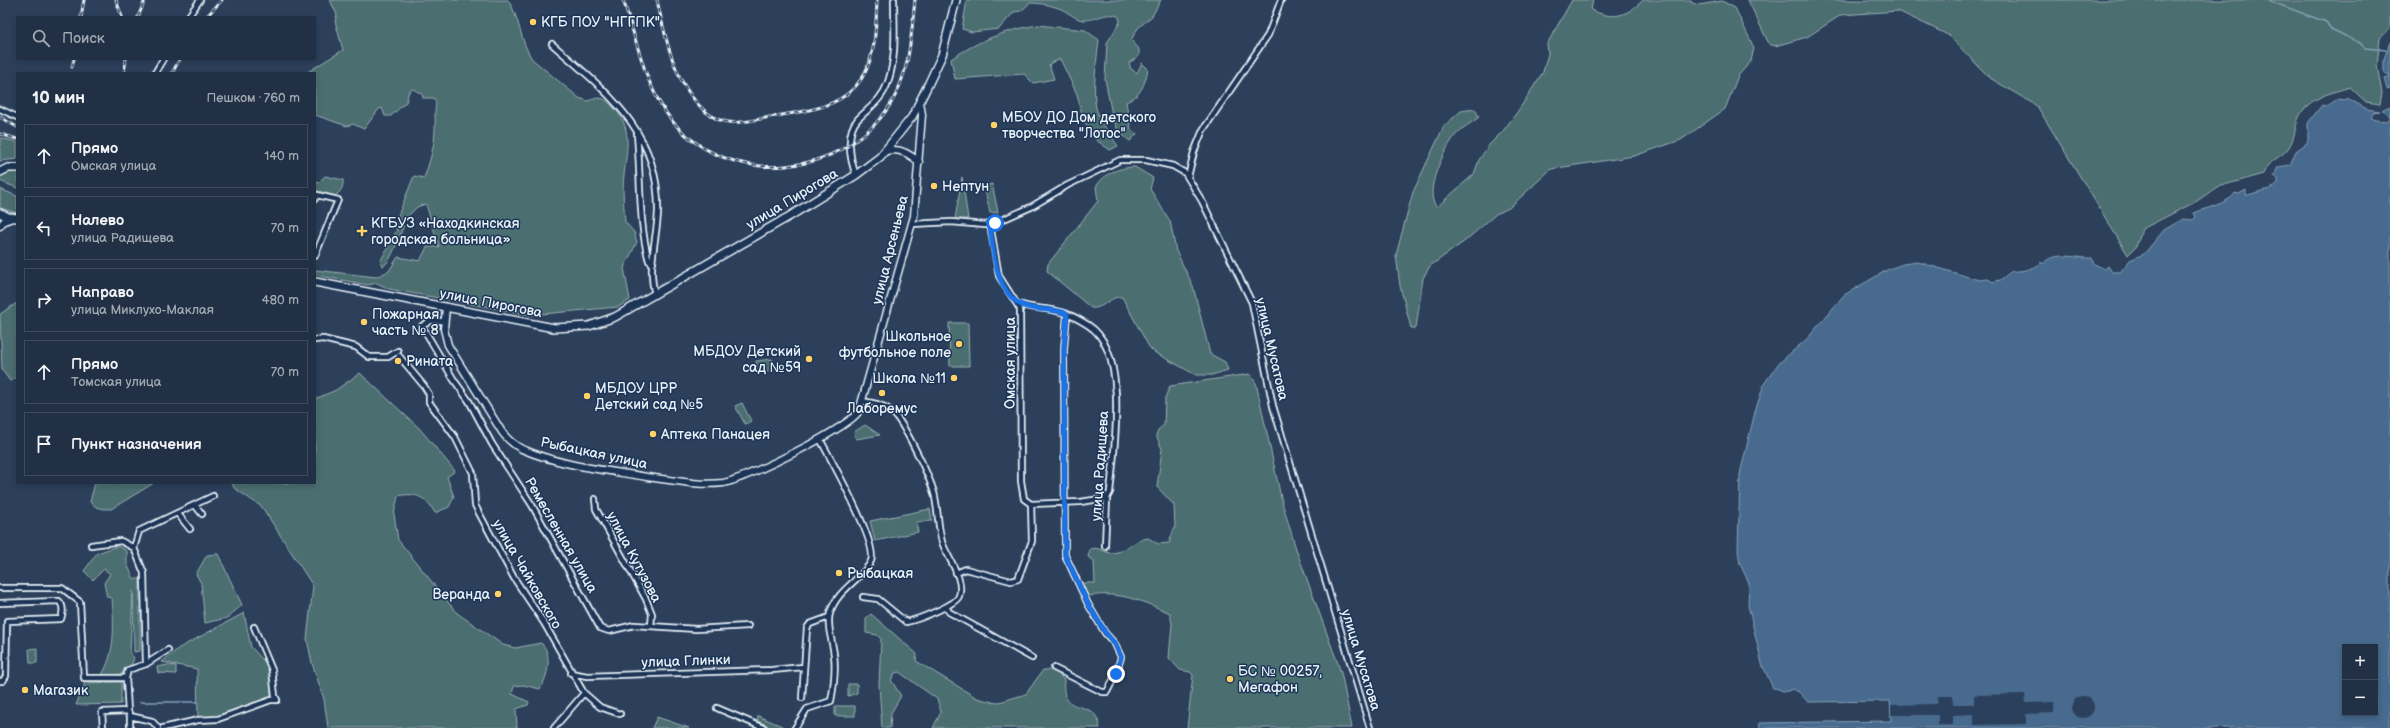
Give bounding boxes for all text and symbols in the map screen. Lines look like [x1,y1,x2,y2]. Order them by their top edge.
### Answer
place label: КГБ ПОУ "НГГПК" [541,14,660,31]
search box [16,16,316,60]
marker: КГБ ПОУ "НГГПК" [528,17,538,27]
icon: search [30,27,52,49]
text: Поиск [62,29,105,48]
text: 10 мин [32,88,85,108]
text: Пешком · 760 m [207,90,300,106]
place label: МБОУ ДО Дом детского творчества "Лотос" [1002,109,1156,142]
marker: МБОУ ДО Дом детского творчества "Лотос" [989,120,999,130]
text: Прямо [71,139,118,158]
icon: ahead [33,145,55,167]
text: 140 m [264,148,299,164]
text: Омская улица [71,158,156,174]
street label: улица Пирогова [743,165,842,233]
place label: Нептун [942,178,989,195]
marker: Нептун [929,181,939,191]
street label: улица Арсеньева [868,193,912,306]
text: Налево [71,211,124,230]
route start [986,214,1004,232]
place label: КГБУЗ «Находкинская городская больница» [371,215,520,248]
icon: left [33,217,55,239]
text: 70 m [271,220,299,236]
marker: КГБУЗ «Находкинская городская больница» [356,225,368,237]
text: улица Радищева [71,230,174,246]
text: Направо [71,283,134,302]
street label: улица Пирогова [438,285,544,321]
icon: right [33,289,55,311]
text: 480 m [262,292,299,308]
street label: улица Мусатова [1252,296,1292,403]
text: улица Миклухо-Маклая [71,302,214,318]
place label: Пожарная часть № 8 [372,306,439,339]
street label: Омская улица [1002,316,1019,409]
marker: Пожарная часть № 8 [359,317,369,327]
place label: Школьное футбольное поле [839,328,951,361]
marker: Школьное футбольное поле [954,339,964,349]
place label: МБДОУ Детский сад №59 [693,343,801,376]
place label: Рината [406,353,454,370]
marker: МБДОУ Детский сад №59 [804,354,814,364]
text: Прямо [71,355,118,374]
marker: Рината [393,356,403,366]
icon: ahead [33,361,55,383]
text: 70 m [271,364,299,380]
place label: Школа №11 [872,370,946,387]
marker: Школа №11 [949,373,959,383]
text: Томская улица [71,374,161,390]
place label: МБДОУ ЦРР Детский сад №5 [595,380,703,413]
marker: Лаборемус [877,388,887,398]
marker: МБДОУ ЦРР Детский сад №5 [582,391,592,401]
place label: Лаборемус [846,400,917,417]
street label: улица Радищева [1088,409,1112,522]
place label: Аптека Панацея [660,426,770,443]
marker: Аптека Панацея [648,429,658,439]
icon: arrive [33,433,55,455]
street label: Рыбацкая улица [539,433,650,473]
text: Пункт назначения [71,435,202,454]
street label: Ремесленная улица [521,474,601,596]
street label: улица Кутузова [603,509,665,606]
street label: улица Чайковского [489,516,565,632]
place label: Рыбацкая [847,565,914,582]
marker: Рыбацкая [834,568,844,578]
place label: Веранда [432,586,491,603]
marker: Веранда [493,589,503,599]
street label: улица Мусатова [1338,607,1385,713]
map controls [2342,644,2378,716]
button: + [2342,644,2378,680]
street label: улица Глинки [641,651,731,671]
place label: БС № 00257, Мегафон [1238,663,1322,696]
route end [1107,665,1125,683]
marker: БС № 00257, Мегафон [1225,674,1235,684]
button: − [2342,680,2378,716]
place label: Магазик [33,682,89,699]
marker: Магазик [20,685,30,695]

